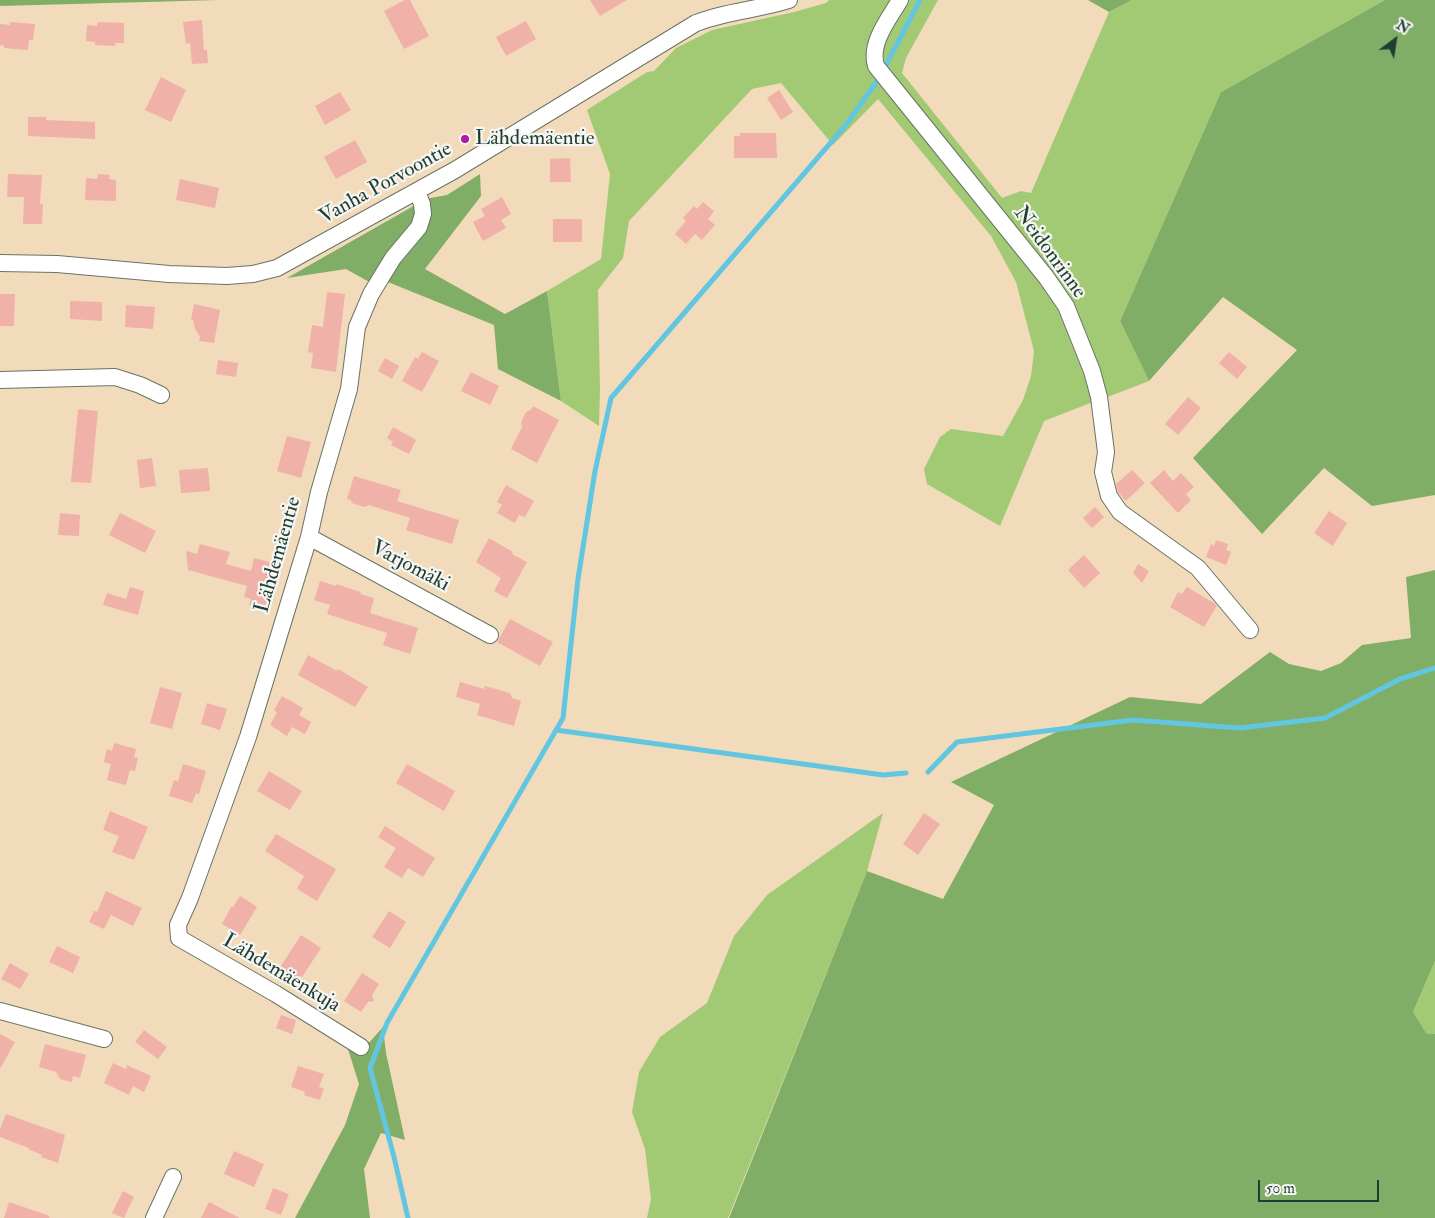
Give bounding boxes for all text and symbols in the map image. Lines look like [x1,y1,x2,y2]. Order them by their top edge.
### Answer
north arrow [1370,15,1420,65]
text: N [1393,16,1413,37]
place label: Lähdemäentie [475,126,594,152]
marker: Lähdemäentie [459,133,471,145]
street label: Vanha Porvoontie [315,137,457,231]
street label: Neidonrinne [1007,202,1091,304]
street label: Lähdemäentie [250,494,308,616]
street label: Varjomäki [367,536,453,598]
street label: Lähdemäenkuja [218,929,344,1019]
scale bar [1260,1170,1381,1202]
text: 50 m [1266,1179,1295,1198]

